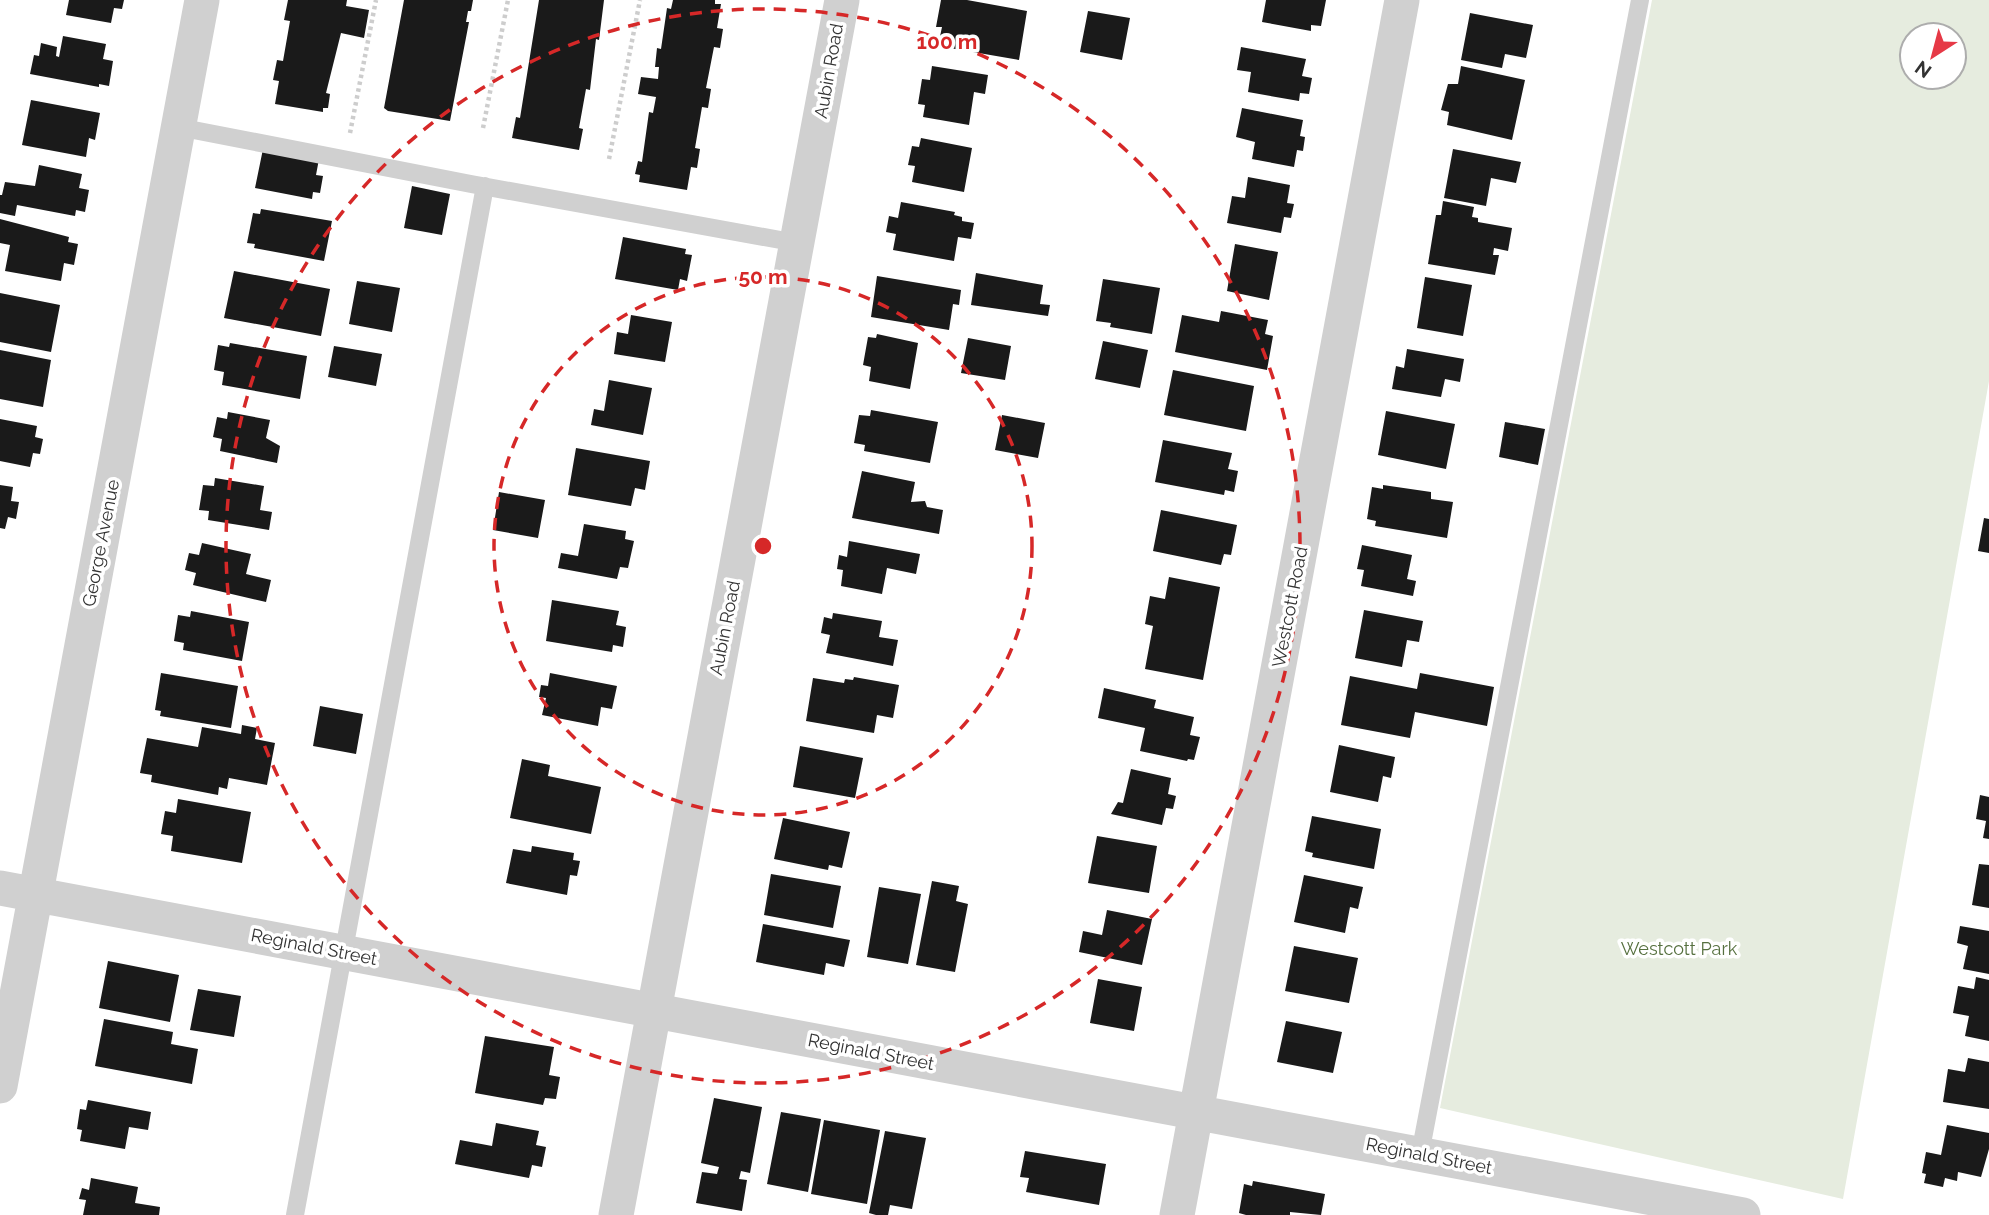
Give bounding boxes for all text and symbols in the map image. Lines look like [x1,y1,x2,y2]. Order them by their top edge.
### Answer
north arrow [1898,21,1968,91]
street label: Aubin Road [810,22,847,120]
text: 100 m [917,29,977,54]
text: N [1911,57,1935,83]
text: 50 m [738,264,788,289]
street label: George Avenue [78,477,123,608]
centre of rings [751,534,775,558]
street label: Westcott Road [1267,545,1312,669]
street label: Aubin Road [705,579,744,677]
street label: Reginald Street [249,924,379,969]
park label: Westcott Park [1621,938,1738,959]
street label: Reginald Street [806,1029,936,1074]
street label: Reginald Street [1364,1133,1494,1178]

